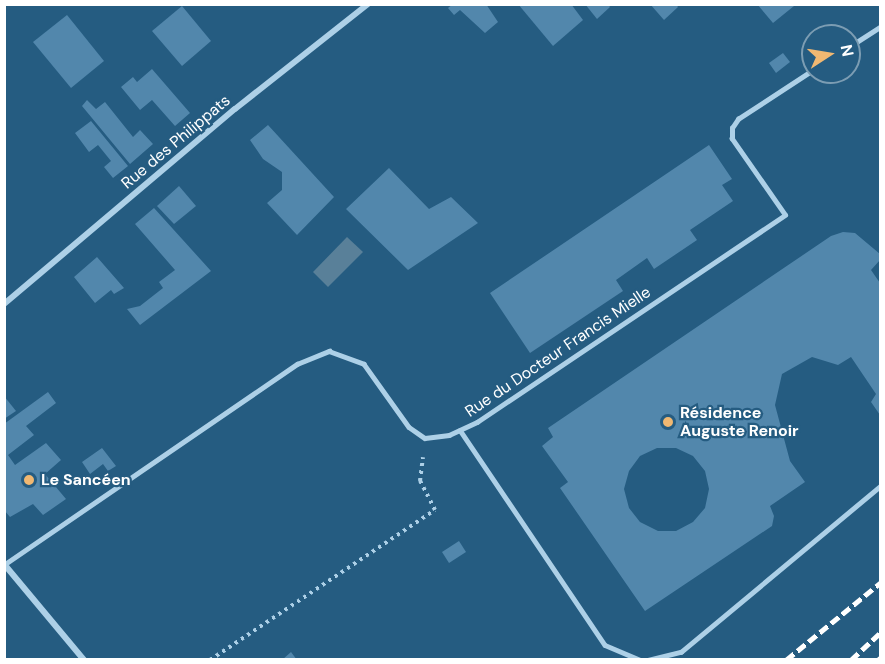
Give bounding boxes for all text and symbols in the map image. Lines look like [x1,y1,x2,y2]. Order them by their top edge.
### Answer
north arrow [801,24,861,84]
text: N [836,43,859,58]
street label: Rue des Philippats [118,91,234,193]
street label: Rue du Docteur Francis Mielle [462,283,654,421]
place label: Résidence Auguste Renoir [680,403,799,441]
marker: Résidence Auguste Renoir [661,415,675,429]
place label: Le Sancéen [41,470,131,490]
marker: Le Sancéen [22,473,36,487]

